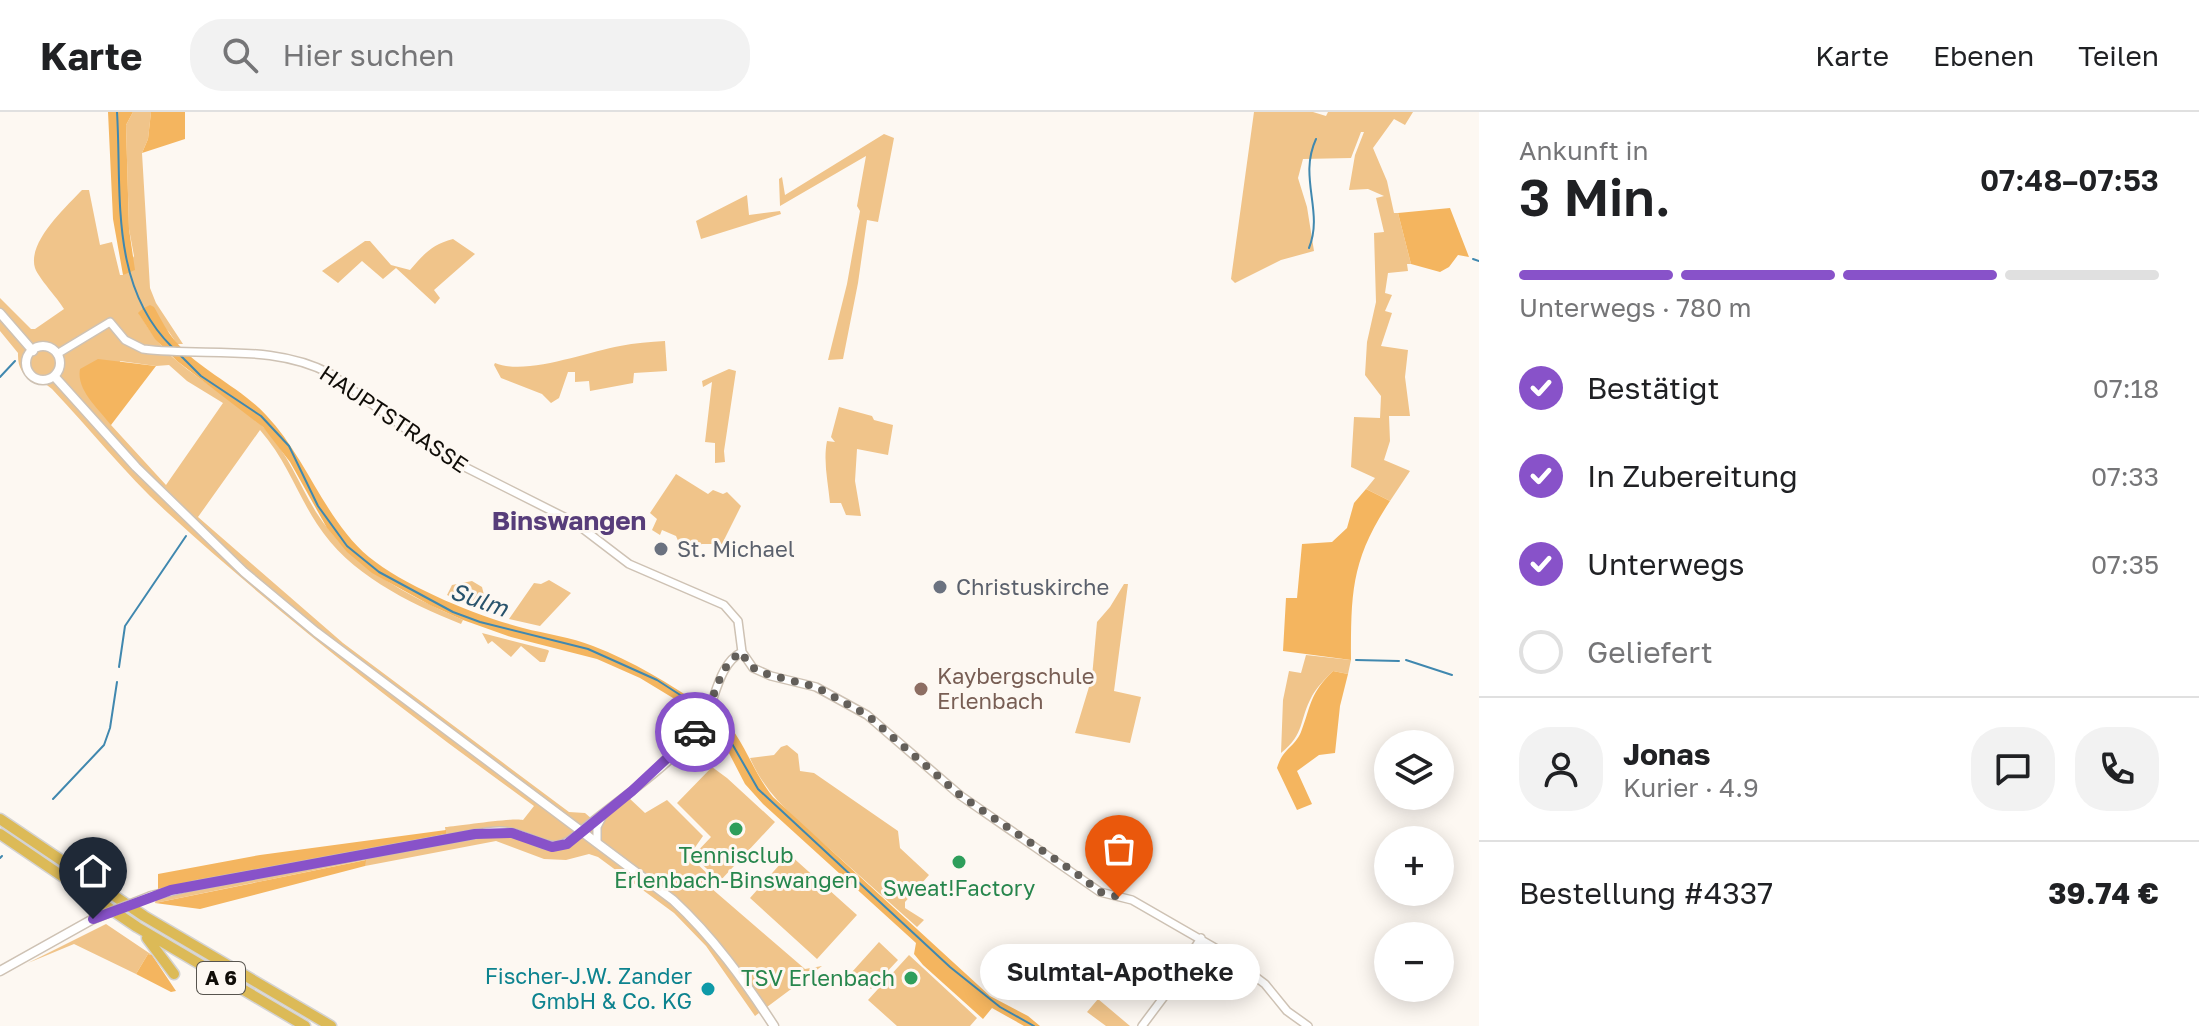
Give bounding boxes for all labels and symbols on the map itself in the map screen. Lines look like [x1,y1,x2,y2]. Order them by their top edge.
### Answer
street label: HAUPTSTRASSE [315,359,474,478]
district label: Binswangen [492,505,646,536]
place label: St. Michael [677,535,795,562]
marker: St. Michael [652,540,670,558]
place label: Christuskirche [956,573,1109,600]
water label: Sulm [447,575,514,622]
marker: Christuskirche [931,578,949,596]
place label: Kaybergschule Erlenbach [937,662,1095,714]
marker: Kaybergschule Erlenbach [912,680,930,698]
courier [655,692,735,772]
pin [1085,815,1153,897]
marker: Tennisclub Erlenbach-Binswangen [727,820,745,838]
pin [59,837,127,919]
place label: Tennisclub Erlenbach-Binswangen [614,841,858,893]
marker: Sweat!Factory [950,853,968,871]
place label: Sweat!Factory [883,874,1035,901]
callout: Sulmtal-Apotheke [979,945,1259,1001]
road number: A 6 [197,962,245,994]
place label: Fischer-J.W. Zander GmbH & Co. KG [485,962,692,1014]
place label: TSV Erlenbach [741,964,895,991]
marker: TSV Erlenbach [902,969,920,987]
marker: Fischer-J.W. Zander GmbH & Co. KG [699,980,717,998]

